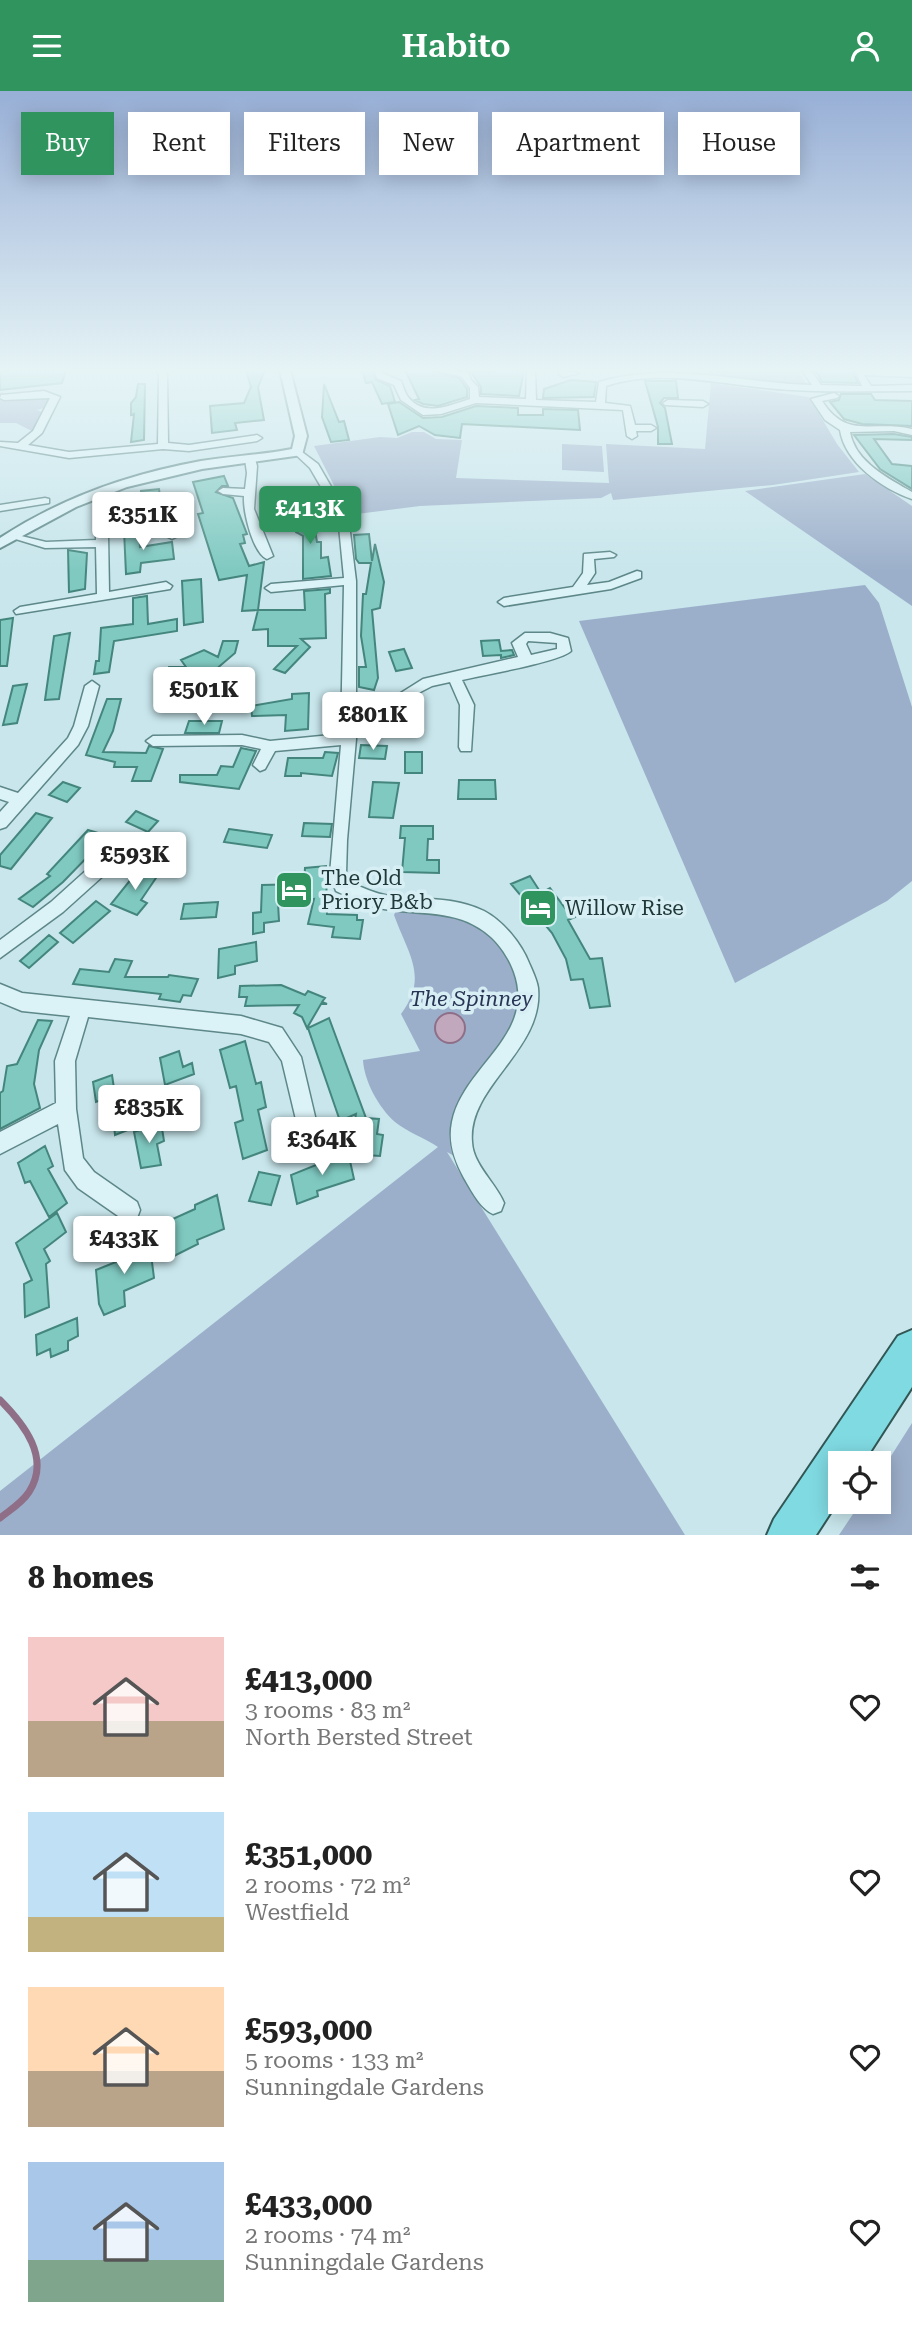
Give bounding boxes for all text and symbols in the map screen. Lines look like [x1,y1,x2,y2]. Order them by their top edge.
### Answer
icon: menu [28,27,66,65]
text: Habito [401,27,511,65]
icon: person [846,27,884,65]
chip: Buy [21,112,114,175]
chip: Rent [128,112,230,175]
chip: Filters [244,112,365,175]
chip: New [379,112,478,175]
chip: Apartment [492,112,664,175]
chip: House [678,112,800,175]
pin: £413K [261,487,359,546]
pin: £351K [94,493,192,552]
text: £413K [275,495,345,522]
text: £351K [108,501,178,528]
pin: £501K [155,667,253,727]
text: £501K [169,676,239,703]
pin: £801K [324,693,422,752]
text: £801K [338,701,408,728]
pin: £593K [86,833,184,892]
text: £593K [100,841,170,868]
place label: The Old Priory B&b [321,866,433,914]
hotel icon: The Old Priory B&b [273,869,315,911]
hotel icon: Willow Rise [517,887,559,929]
place label: Willow Rise [565,896,684,920]
park label: The Spinney [410,987,533,1011]
pin: £835K [100,1086,198,1145]
text: £835K [114,1094,184,1121]
pin: £364K [273,1117,371,1177]
text: £364K [287,1126,357,1153]
pin: £433K [75,1217,173,1276]
text: £433K [89,1225,159,1252]
map controls [828,1451,891,1514]
button: locate [828,1451,891,1514]
icon: filters [846,1558,884,1596]
text: 8 homes [28,1560,154,1595]
text: £413,000 [245,1662,372,1697]
icon: home [84,1665,168,1749]
icon: heart [846,1688,884,1726]
text: 3 rooms · 83 m² [245,1697,411,1724]
text: North Bersted Street [245,1724,472,1751]
text: £351,000 [245,1837,372,1872]
icon: home [84,1840,168,1924]
icon: heart [846,1863,884,1901]
text: 2 rooms · 72 m² [245,1872,411,1899]
text: Westfield [245,1899,349,1926]
text: £593,000 [245,2012,372,2047]
icon: home [84,2015,168,2099]
icon: heart [846,2038,884,2076]
text: 5 rooms · 133 m² [245,2047,423,2074]
text: Sunningdale Gardens [245,2074,484,2101]
text: £433,000 [245,2187,372,2222]
icon: home [84,2190,168,2274]
icon: heart [846,2213,884,2251]
text: 2 rooms · 74 m² [245,2222,411,2249]
text: Sunningdale Gardens [245,2249,484,2276]

